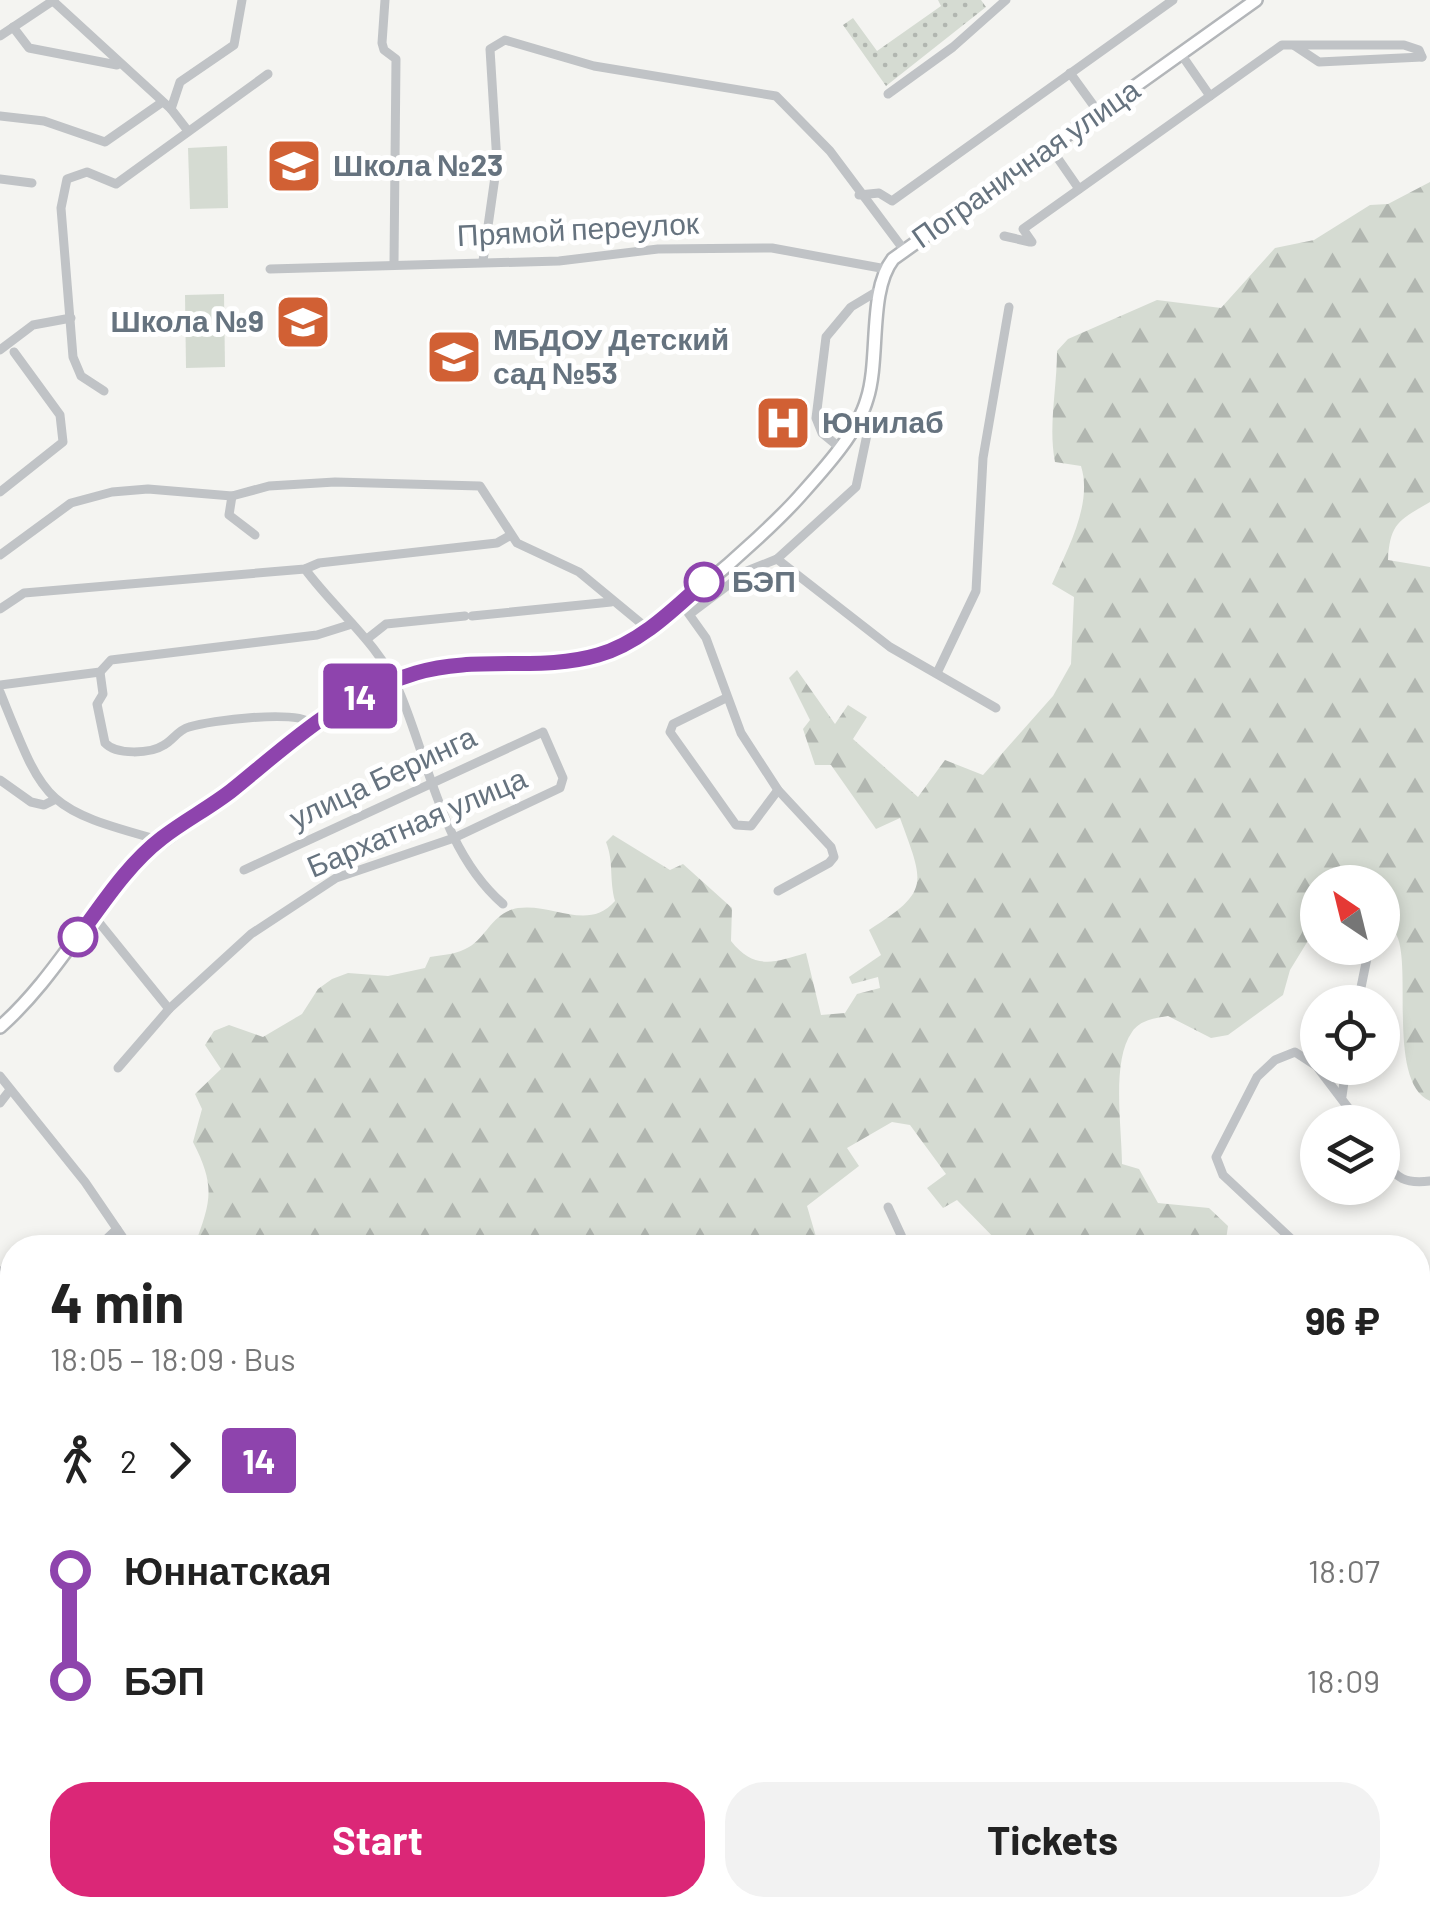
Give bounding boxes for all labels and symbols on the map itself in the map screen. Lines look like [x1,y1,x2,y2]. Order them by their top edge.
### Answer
street label: Пограничная улица [904,70,1146,254]
school or university icon: Школа №23 [264,136,324,196]
place label: Школа №23 [333,146,503,182]
street label: Прямой переулок [456,204,701,252]
school or university icon: Школа №9 [273,292,333,352]
place label: Школа №9 [111,302,264,338]
place label: МБДОУ Детский сад №53 [493,320,729,390]
school or university icon: МБДОУ Детский сад №53 [424,327,484,387]
hospital icon: Юнилаб [753,393,813,453]
place label: Юнилаб [822,403,944,439]
place label: БЭП [732,562,796,598]
marker: БЭП [685,563,723,601]
line badge: 14 [315,664,405,728]
street label: улица Беринга [283,717,481,835]
street label: Бархатная улица [301,759,532,884]
north arrow [1300,865,1400,965]
unlabelled marker [59,918,97,956]

